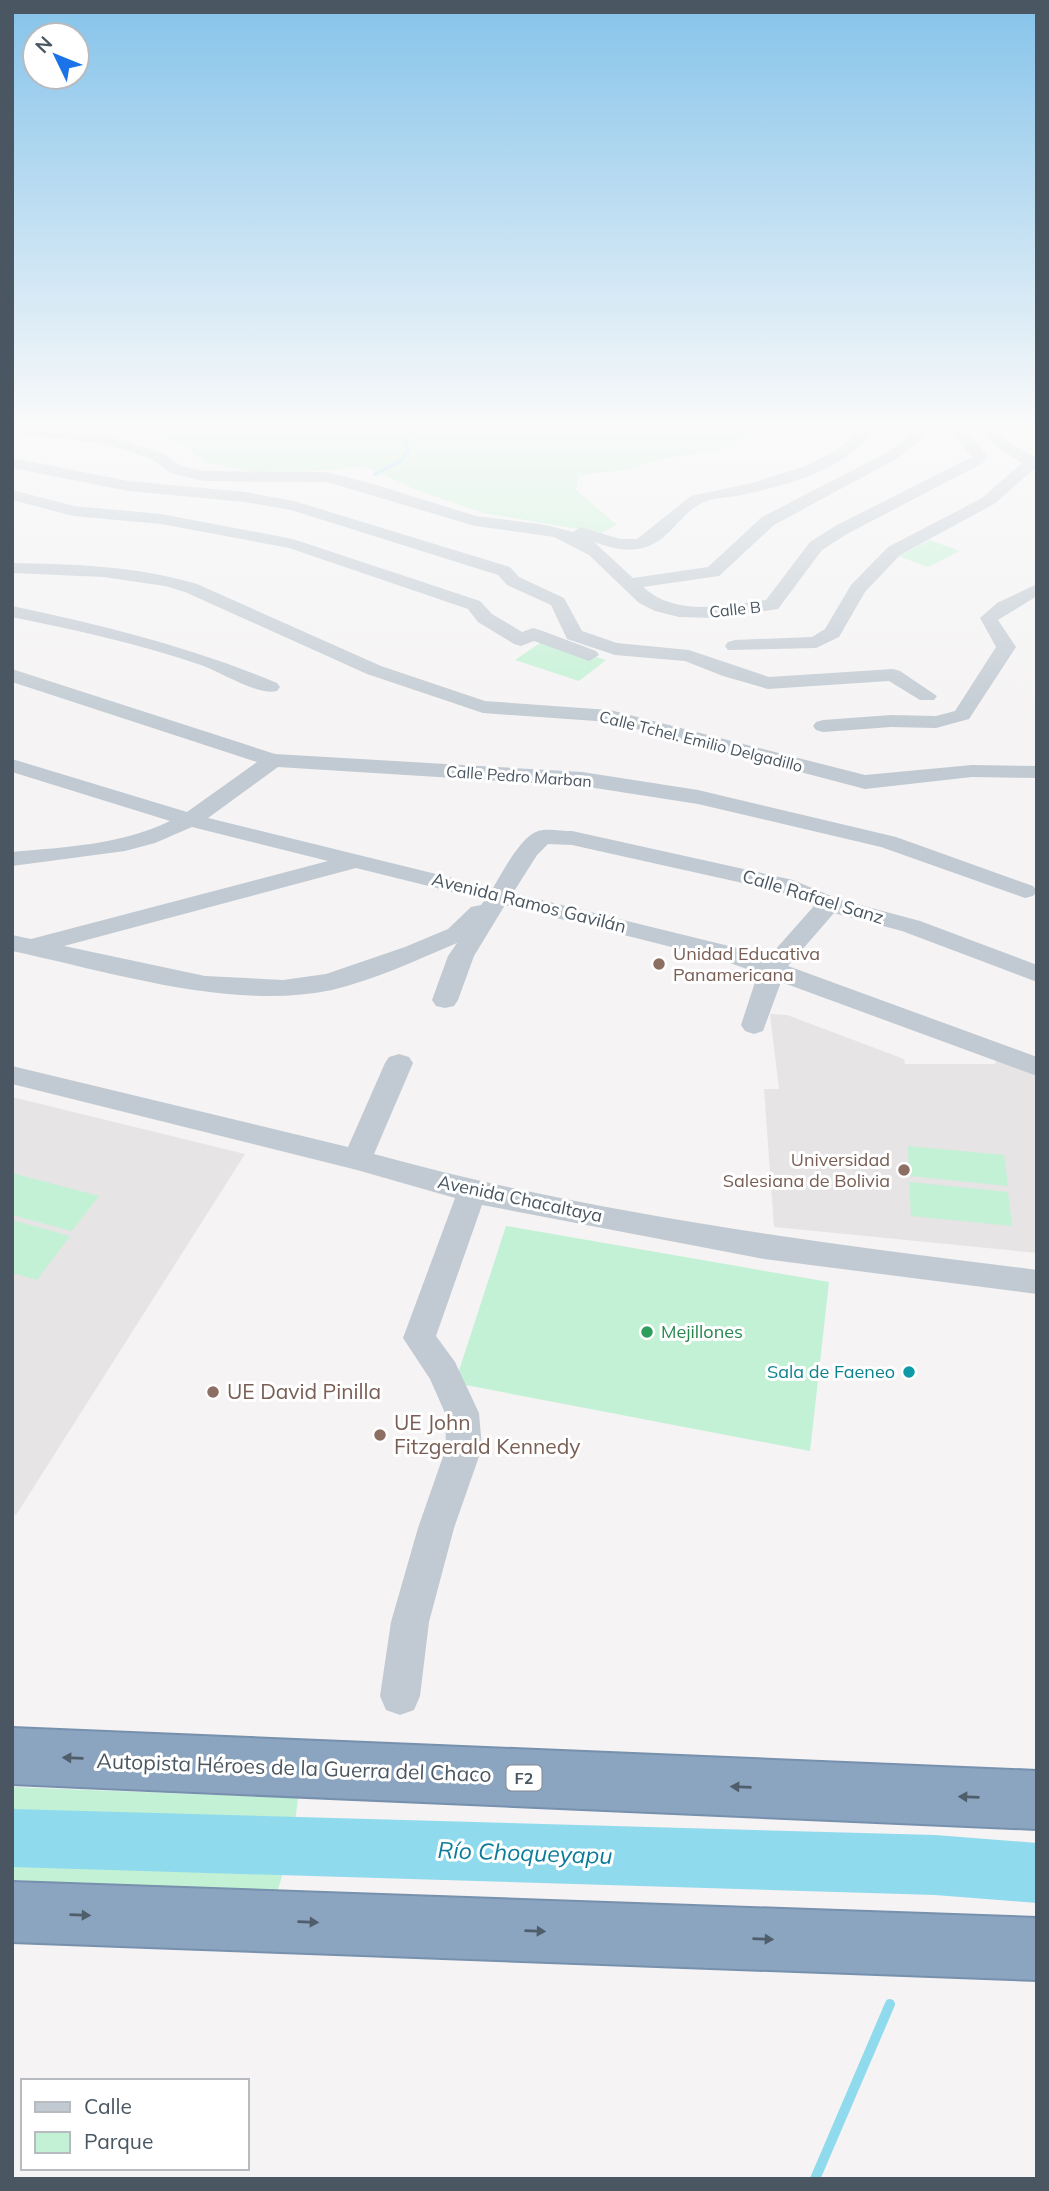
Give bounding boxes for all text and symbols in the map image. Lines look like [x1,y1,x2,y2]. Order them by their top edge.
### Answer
north arrow [21,21,91,91]
text: N [30,31,57,58]
street label: Calle B [708,596,762,622]
street label: Calle Tchel. Emilio Delgadillo [597,706,805,776]
street label: Calle Pedro Marban [446,761,592,791]
street label: Calle Rafael Sanz [740,864,887,929]
street label: Avenida Ramos Gavilán [430,867,629,938]
place label: Unidad Educativa Panamericana [673,942,820,986]
marker: Unidad Educativa Panamericana [651,956,667,972]
place label: Universidad Salesiana de Bolivia [723,1148,890,1192]
marker: Universidad Salesiana de Bolivia [896,1162,912,1178]
street label: Avenida Chacaltaya [436,1170,605,1227]
place label: Mejillones [661,1320,743,1343]
marker: Mejillones [639,1324,655,1340]
place label: Sala de Faeneo [767,1360,895,1383]
marker: Sala de Faeneo [901,1364,917,1380]
place label: UE David Pinilla [227,1378,381,1404]
marker: UE David Pinilla [205,1384,221,1400]
place label: UE John Fitzgerald Kennedy [394,1409,580,1459]
marker: UE John Fitzgerald Kennedy [372,1427,388,1443]
street label: Autopista Héroes de la Guerra del Chaco [96,1747,492,1787]
one-way arrow [62,1753,84,1764]
road number: F2 [506,1766,542,1790]
one-way arrow [730,1782,752,1793]
one-way arrow [957,1792,979,1803]
water label: Río Choqueyapu [437,1835,613,1870]
one-way arrow [70,1909,92,1920]
one-way arrow [297,1916,319,1928]
one-way arrow [524,1925,546,1936]
one-way arrow [752,1933,774,1945]
legend [21,2079,248,2170]
text: Calle [84,2093,132,2119]
text: Parque [84,2128,153,2154]

